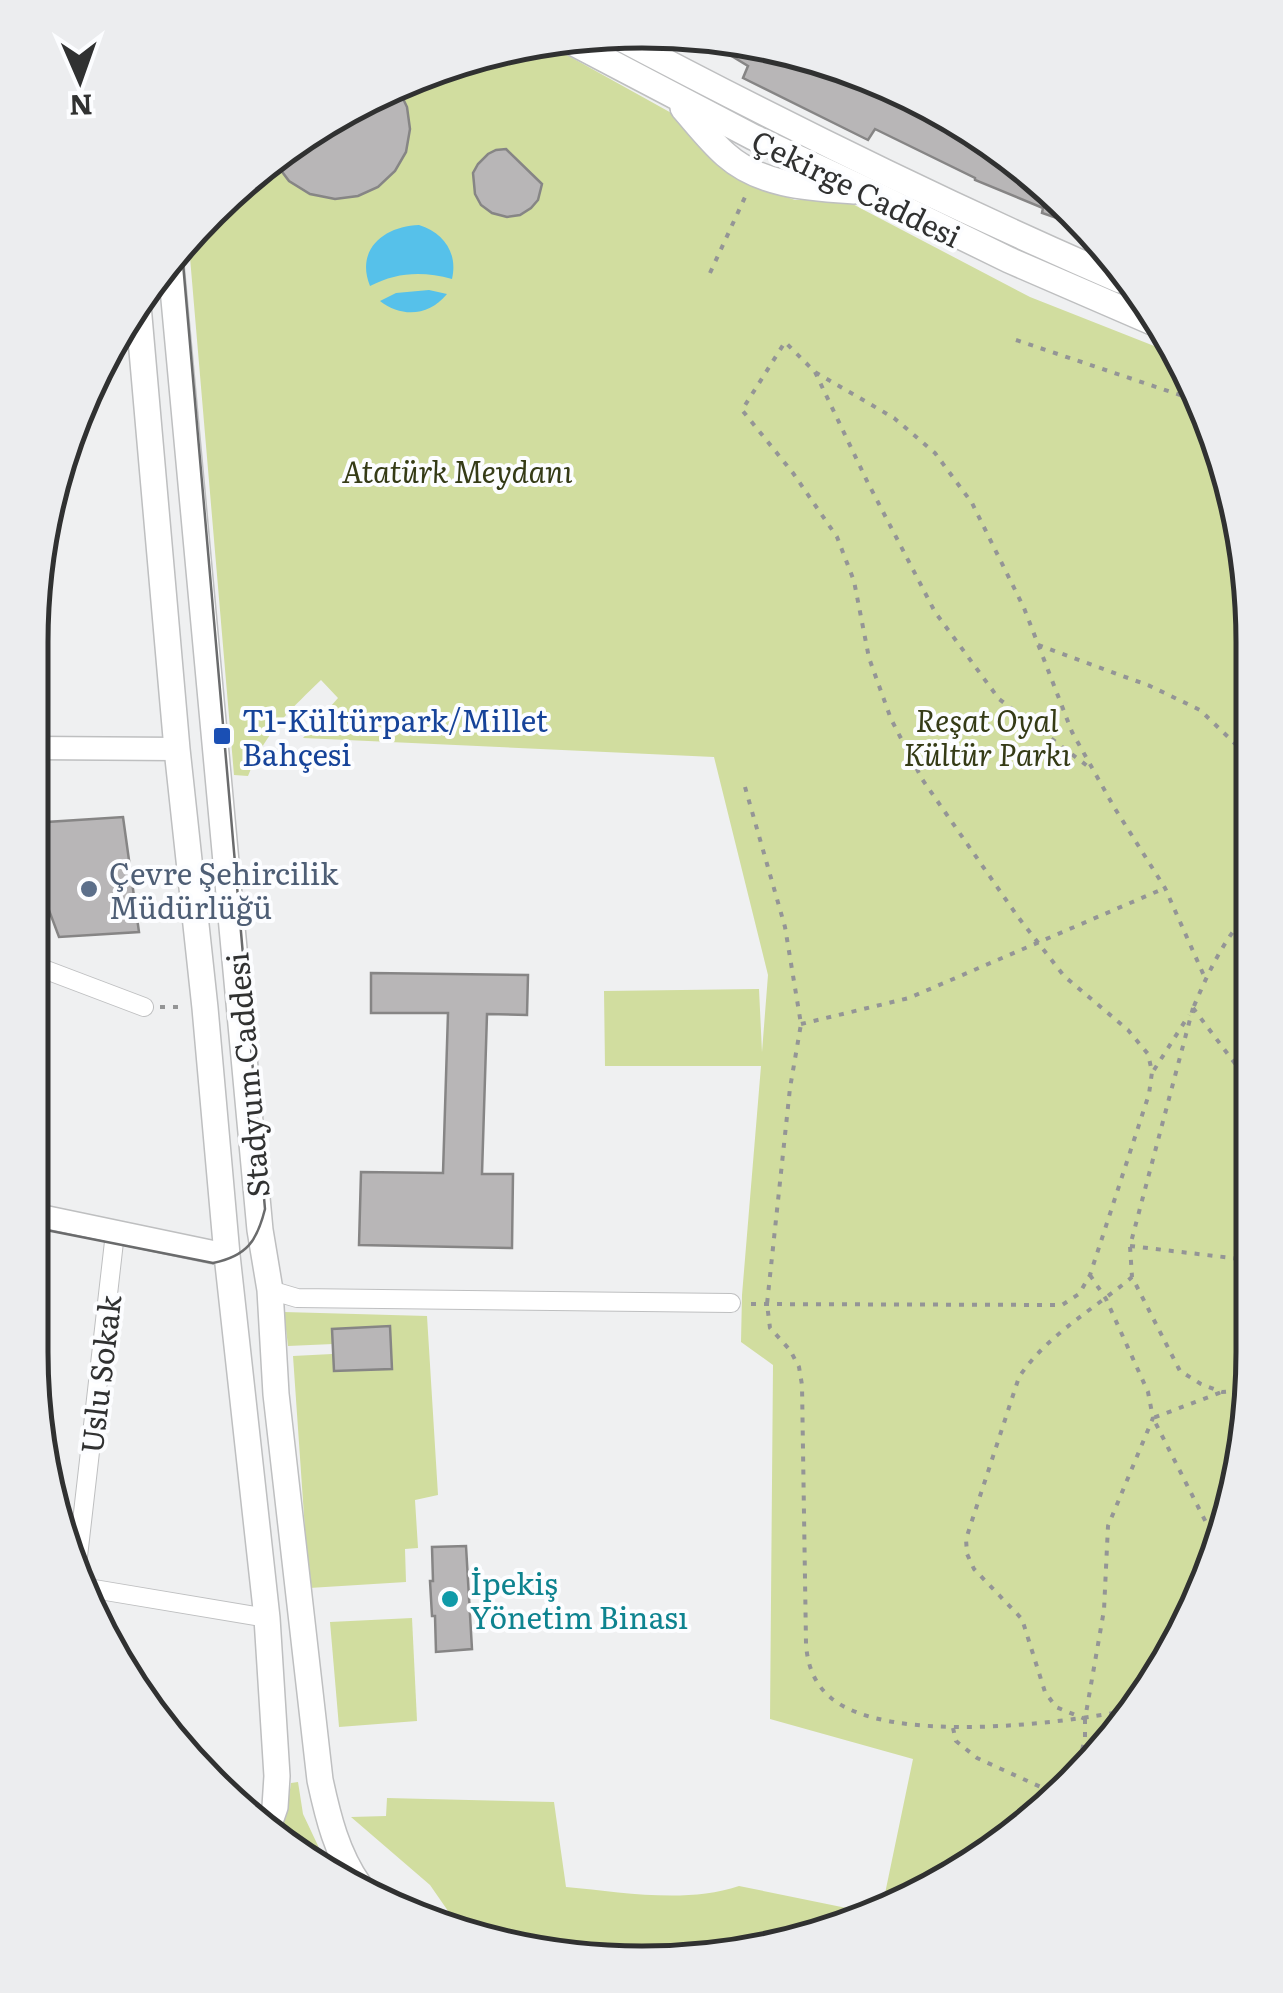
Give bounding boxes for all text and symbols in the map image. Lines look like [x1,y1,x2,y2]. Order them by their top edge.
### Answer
north arrow [30,30,130,130]
text: N [68,86,93,128]
street label: Çekirge Caddesi [745,117,969,257]
park label: Atatürk Meydanı [342,448,572,492]
place label: T1-Kültürpark/Millet Bahçesi [242,697,548,775]
park label: Reşat Oyal Kültür Parkı [903,697,1071,775]
marker: T1-Kültürpark/Millet Bahçesi [211,725,233,747]
place label: Çevre Şehircilik Müdürlüğü [109,850,339,928]
marker: Çevre Şehircilik Müdürlüğü [78,878,100,900]
street label: Stadyum Caddesi [213,951,279,1199]
street label: Uslu Sokak [67,1292,131,1456]
place label: İpekiş Yönetim Binası [470,1560,688,1638]
marker: İpekiş Yönetim Binası [439,1588,461,1610]

